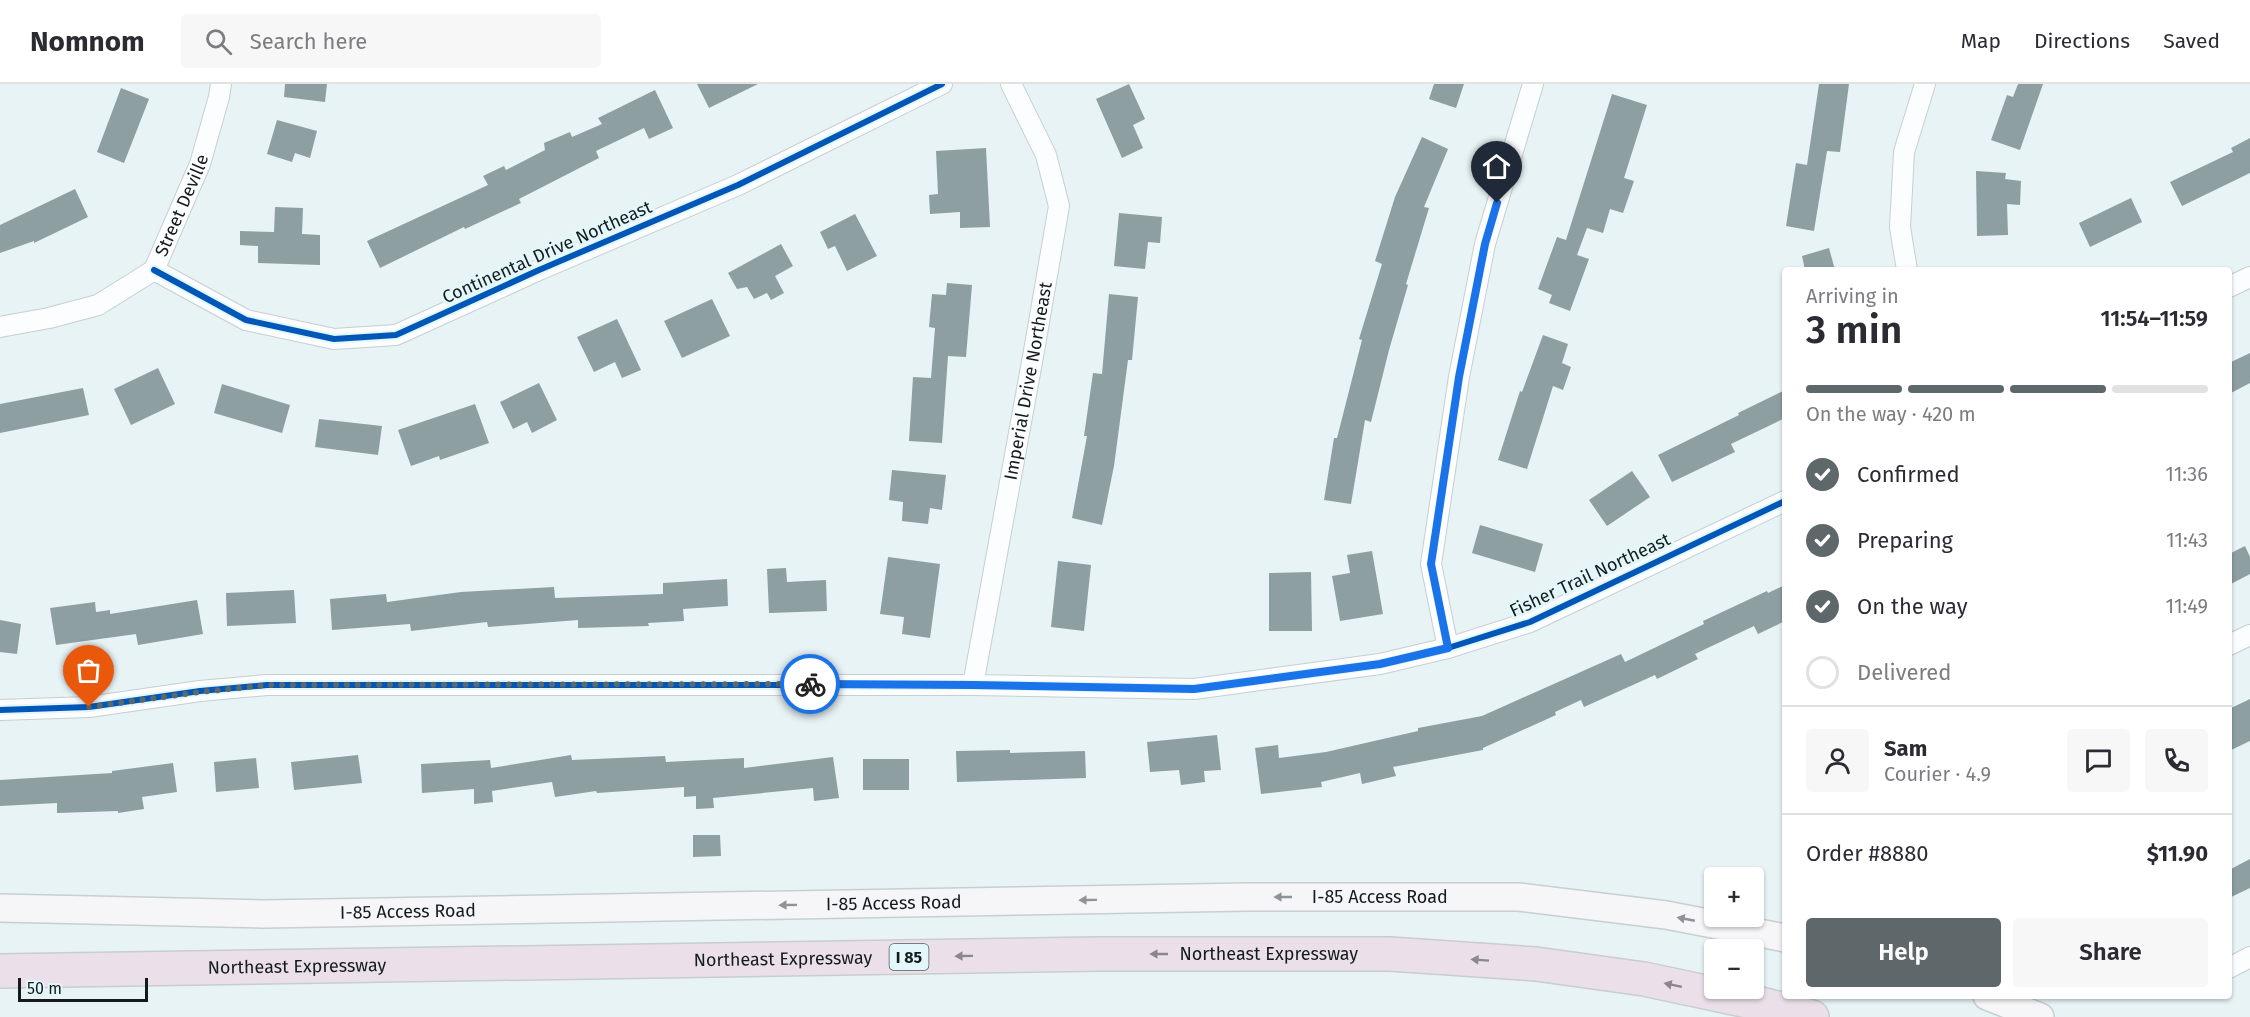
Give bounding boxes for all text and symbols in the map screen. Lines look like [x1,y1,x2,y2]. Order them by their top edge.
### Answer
search box [181,14,601,68]
text: Nomnom [30,25,145,58]
icon: search [202,25,235,58]
text: Search here [250,28,367,55]
text: Map [1961,28,2001,54]
text: Directions [2034,28,2130,54]
text: Saved [2163,28,2220,54]
pin [1471,141,1522,203]
icon: home [1480,150,1513,183]
street label: Street Deville [150,152,213,260]
street label: Continental Drive Northeast [439,196,656,308]
street label: Imperial Drive Northeast [1000,280,1057,482]
text: Arriving in [1806,284,1899,308]
text: 11:54–11:59 [2101,305,2208,332]
text: 3 min [1806,307,1902,353]
text: On the way · 420 m [1806,402,1976,426]
icon: check [1806,458,1839,491]
text: Confirmed [1857,461,1960,488]
text: 11:36 [2165,462,2208,486]
icon: check [1806,524,1839,557]
text: Preparing [1857,527,1953,554]
street label: Fisher Trail Northeast [1506,528,1674,622]
text: 11:43 [2166,528,2208,552]
icon: check [1806,590,1839,623]
text: On the way [1857,593,1968,620]
text: 11:49 [2166,594,2208,618]
pin [63,645,114,707]
icon: bag [72,654,105,687]
courier [780,654,840,714]
text: Delivered [1857,659,1952,686]
icon: bike [794,668,827,701]
button: person [1806,729,1869,792]
button: chat [2067,729,2130,792]
button: phone [2145,729,2208,792]
text: Sam [1884,735,1927,762]
text: Courier · 4.9 [1884,762,1991,786]
text: Order #8880 [1806,840,1929,867]
text: $11.90 [2147,840,2208,867]
map controls [1704,867,1764,999]
button: + [1704,867,1764,927]
street label: I-85 Access Road [1312,886,1448,908]
street label: I-85 Access Road [826,891,962,915]
one-way arrow [1273,892,1292,902]
one-way arrow [1078,895,1097,905]
street label: I-85 Access Road [340,899,476,924]
one-way arrow [779,900,798,910]
one-way arrow [1677,914,1696,923]
button: Help [1806,918,2001,987]
button: Share [2013,918,2208,987]
button: − [1704,939,1764,999]
street label: Northeast Expressway [1180,943,1358,965]
road number: I 85 [890,944,928,970]
street label: Northeast Expressway [693,947,873,971]
one-way arrow [1150,949,1169,959]
one-way arrow [955,951,974,961]
street label: Northeast Expressway [207,954,387,979]
one-way arrow [1470,956,1489,965]
scale bar [18,975,148,1002]
text: 50 m [27,979,62,998]
one-way arrow [1664,980,1682,990]

